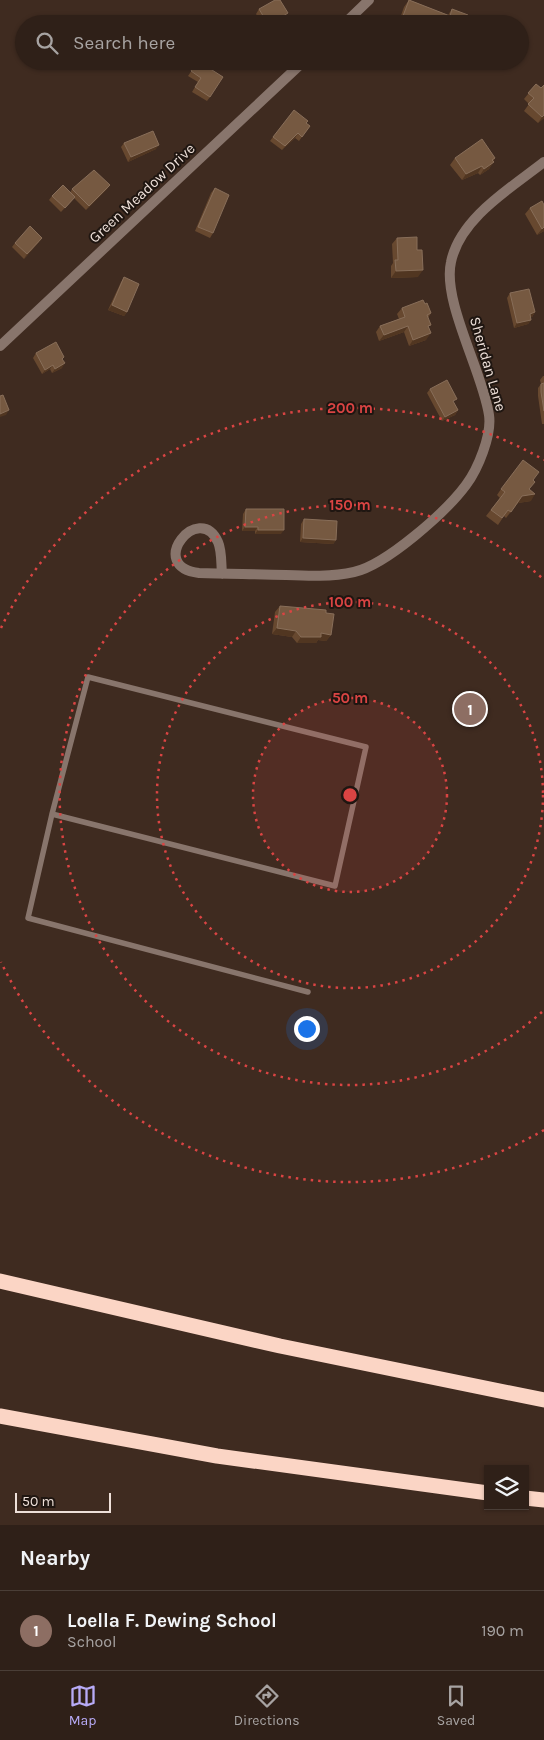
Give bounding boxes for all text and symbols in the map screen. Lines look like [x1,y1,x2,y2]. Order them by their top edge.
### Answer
search box [15,15,529,70]
icon: search [33,29,61,57]
text: Search here [73,32,175,54]
street label: Green Meadow Drive [85,139,199,247]
street label: Sheridan Lane [466,315,510,413]
text: 200 m [327,399,373,417]
text: 150 m [329,496,371,514]
text: 100 m [329,593,371,611]
text: 50 m [332,689,368,707]
pin: 1 [454,690,486,728]
centre of rings [341,786,359,804]
your location [294,1016,320,1042]
map controls [484,1465,529,1510]
button: layers [484,1465,529,1510]
scale bar [15,1490,111,1513]
text: 50 m [22,1493,55,1510]
text: Nearby [20,1546,90,1570]
text: Loella F. Dewing School [67,1610,277,1632]
text: 1 [33,1621,39,1640]
text: 190 m [481,1621,524,1640]
text: School [67,1632,117,1651]
tab: Map [69,1682,97,1729]
tab: Directions [234,1682,300,1729]
tab: Saved [437,1682,475,1729]

